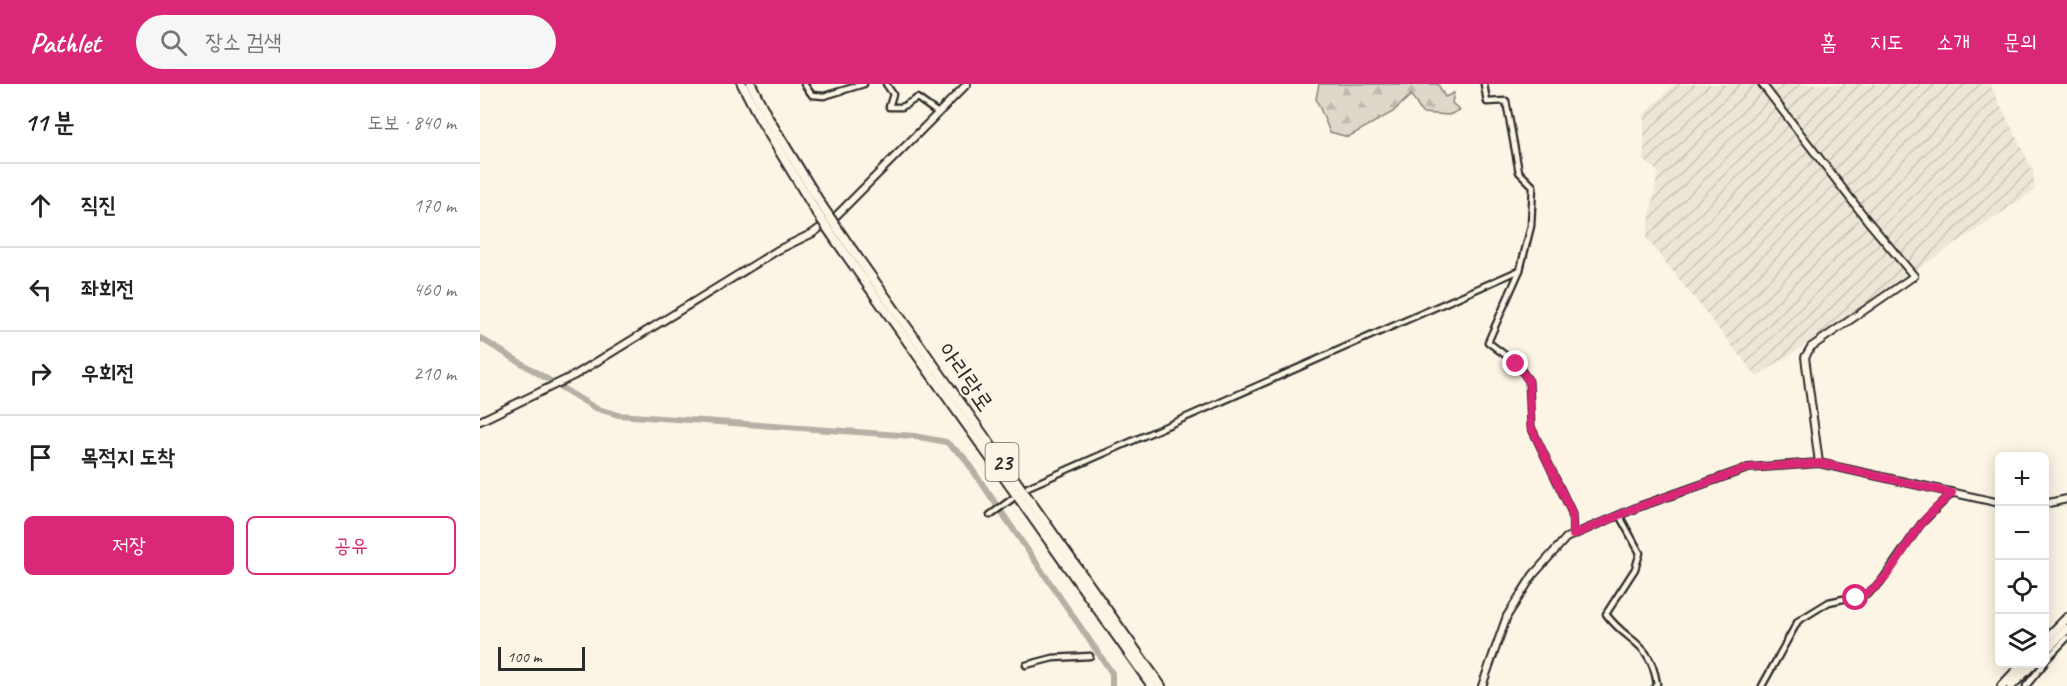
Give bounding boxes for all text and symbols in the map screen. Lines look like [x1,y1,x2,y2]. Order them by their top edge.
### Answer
search box [136,15,556,69]
text: Pathlet [30,25,100,60]
icon: search [157,26,190,59]
text: 장소 검색 [205,28,281,56]
text: 홈 [1820,29,1837,55]
text: 지도 [1870,29,1903,55]
text: 소개 [1936,29,1970,55]
text: 문의 [2003,29,2037,55]
text: 11 분 [24,106,75,139]
text: 도보 · 840 m [367,110,456,135]
icon: ahead [24,189,57,222]
text: 직진 [81,191,116,219]
text: 170 m [413,193,456,218]
icon: left [24,273,57,306]
text: 좌회전 [81,275,134,303]
text: 460 m [413,277,456,302]
street label: 아리랑로 [932,337,1000,417]
route end [1502,350,1528,376]
icon: right [24,357,57,390]
text: 우회전 [81,359,134,387]
text: 210 m [413,361,456,386]
icon: arrive [24,441,57,474]
text: 목적지 도착 [81,443,175,471]
road number: 23 [986,443,1018,481]
map controls [1995,452,2049,668]
button: + [1995,452,2049,506]
button: − [1995,506,2049,560]
button: 저장 [24,516,234,575]
button: 공유 [246,516,456,575]
button: locate [1995,560,2049,614]
route start [1842,584,1868,610]
button: layers [1995,614,2049,668]
scale bar [498,644,585,672]
text: 100 m [507,647,541,667]

